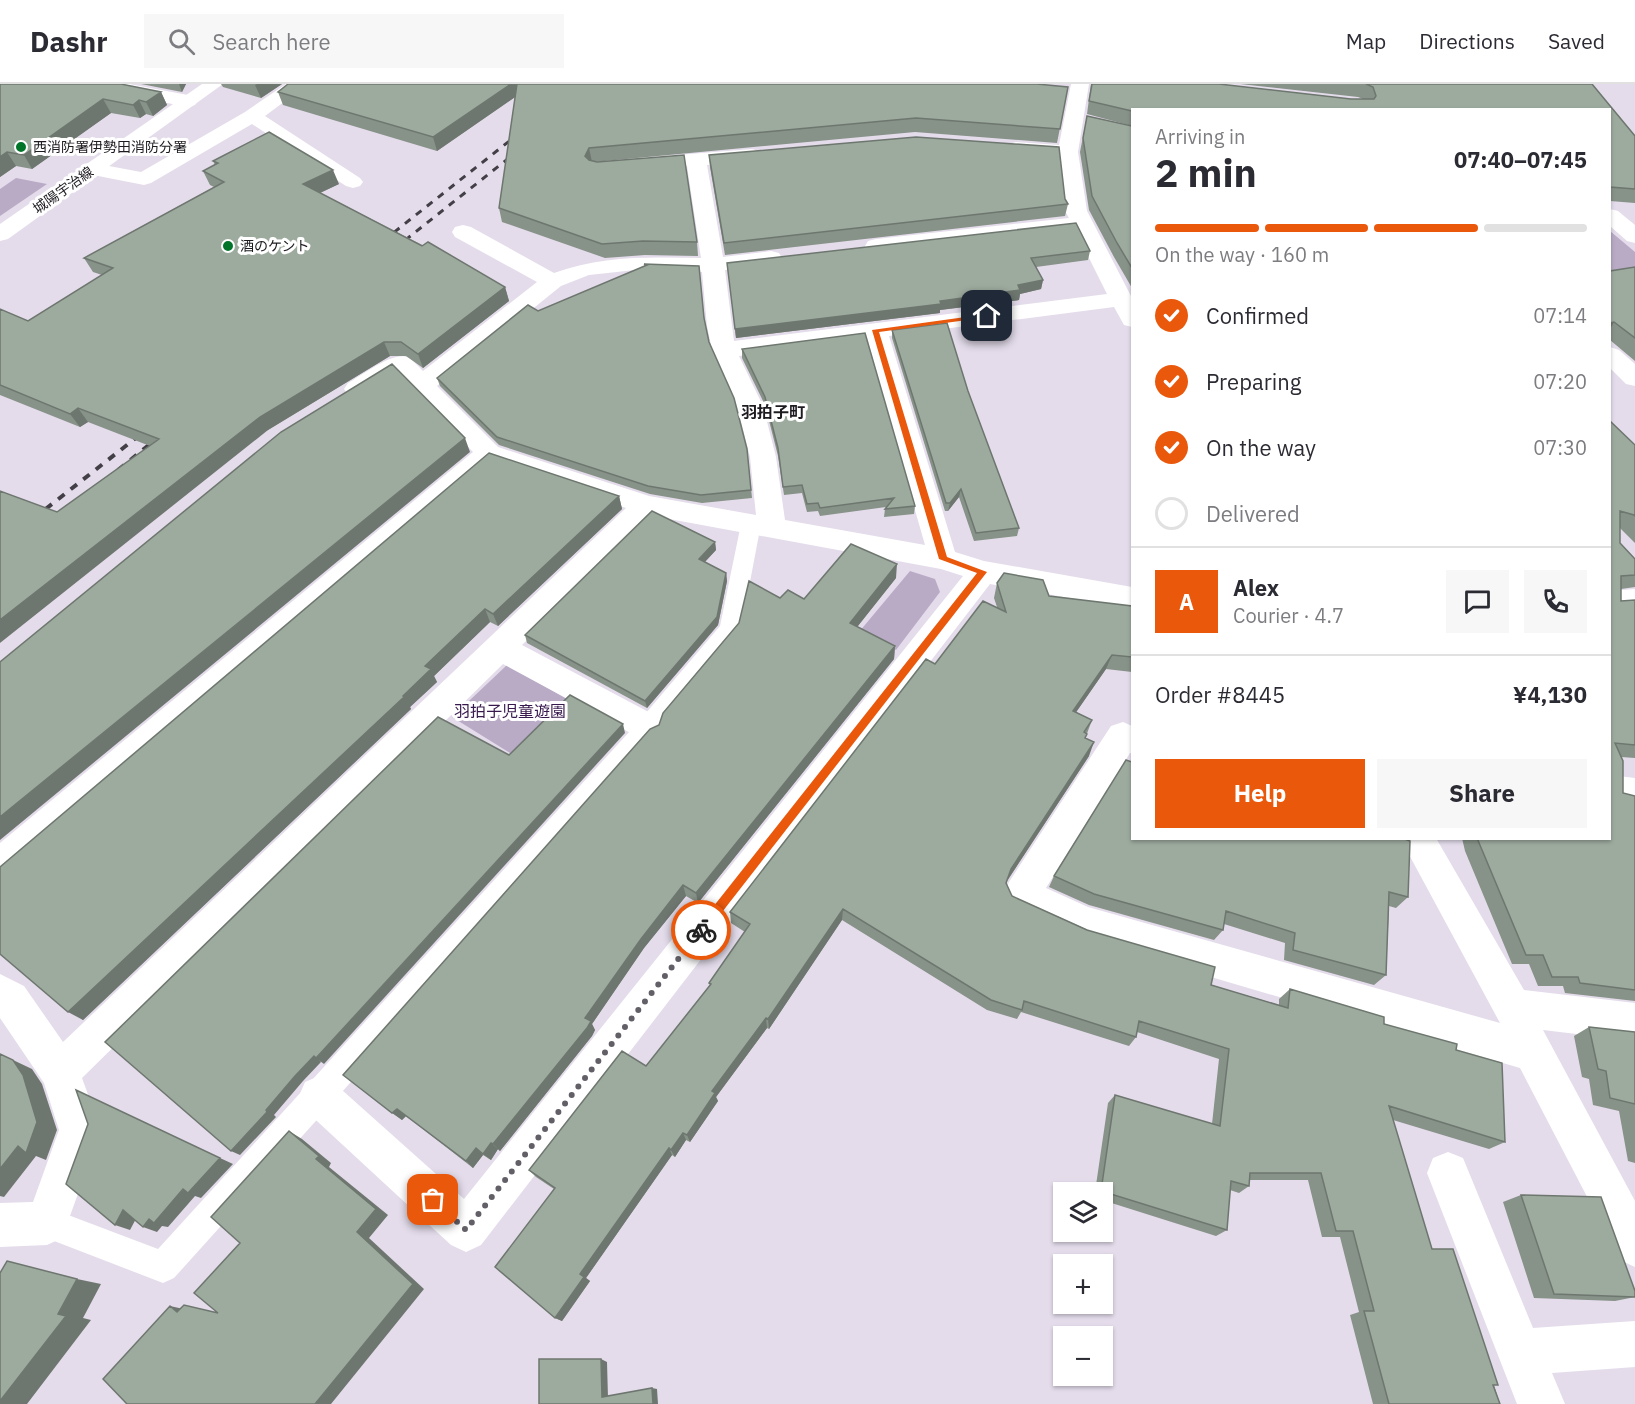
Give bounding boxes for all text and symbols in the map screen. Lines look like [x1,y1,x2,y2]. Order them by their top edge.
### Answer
search box [144,14,564,68]
text: Dashr [30,23,108,60]
icon: search [165,25,198,58]
text: Search here [213,27,331,56]
text: Map [1346,27,1386,55]
text: Directions [1419,27,1515,55]
text: Saved [1548,27,1605,55]
text: Arriving in [1155,123,1245,150]
place label: 西消防署伊勢田消防分署 [33,138,187,156]
marker: 西消防署伊勢田消防分署 [14,140,28,154]
text: 07:40–07:45 [1454,145,1587,174]
text: 2 min [1155,147,1257,198]
street label: 城陽宇治線 [29,163,97,217]
place label: 酒のケント [240,237,310,255]
marker: 酒のケント [221,239,235,253]
text: On the way · 160 m [1155,241,1329,268]
pin [961,290,1012,341]
icon: home [970,299,1003,332]
icon: check [1155,299,1188,332]
text: Confirmed [1206,301,1309,330]
text: 07:14 [1533,302,1587,329]
icon: check [1155,365,1188,398]
text: Preparing [1206,367,1301,396]
text: 07:20 [1533,368,1587,395]
district label: 羽拍子町 [741,402,805,422]
icon: check [1155,431,1188,464]
text: On the way [1206,433,1316,462]
text: 07:30 [1533,434,1587,461]
text: Delivered [1206,499,1300,528]
button: chat [1446,570,1509,633]
button: phone [1524,570,1587,633]
text: Alex [1233,573,1279,602]
text: A [1179,587,1194,616]
text: Courier · 4.7 [1233,602,1344,629]
text: Order #8445 [1155,680,1285,709]
text: ¥4,130 [1513,680,1587,709]
park label: 羽拍子児童遊園 [454,701,566,721]
button: Help [1155,759,1365,828]
button: Share [1377,759,1587,828]
courier [671,900,731,960]
icon: bike [685,914,718,947]
pin [407,1174,458,1225]
map controls [1053,1182,1113,1386]
button: layers [1053,1182,1113,1242]
icon: bag [416,1183,449,1216]
button: + [1053,1254,1113,1314]
button: − [1053,1326,1113,1386]

